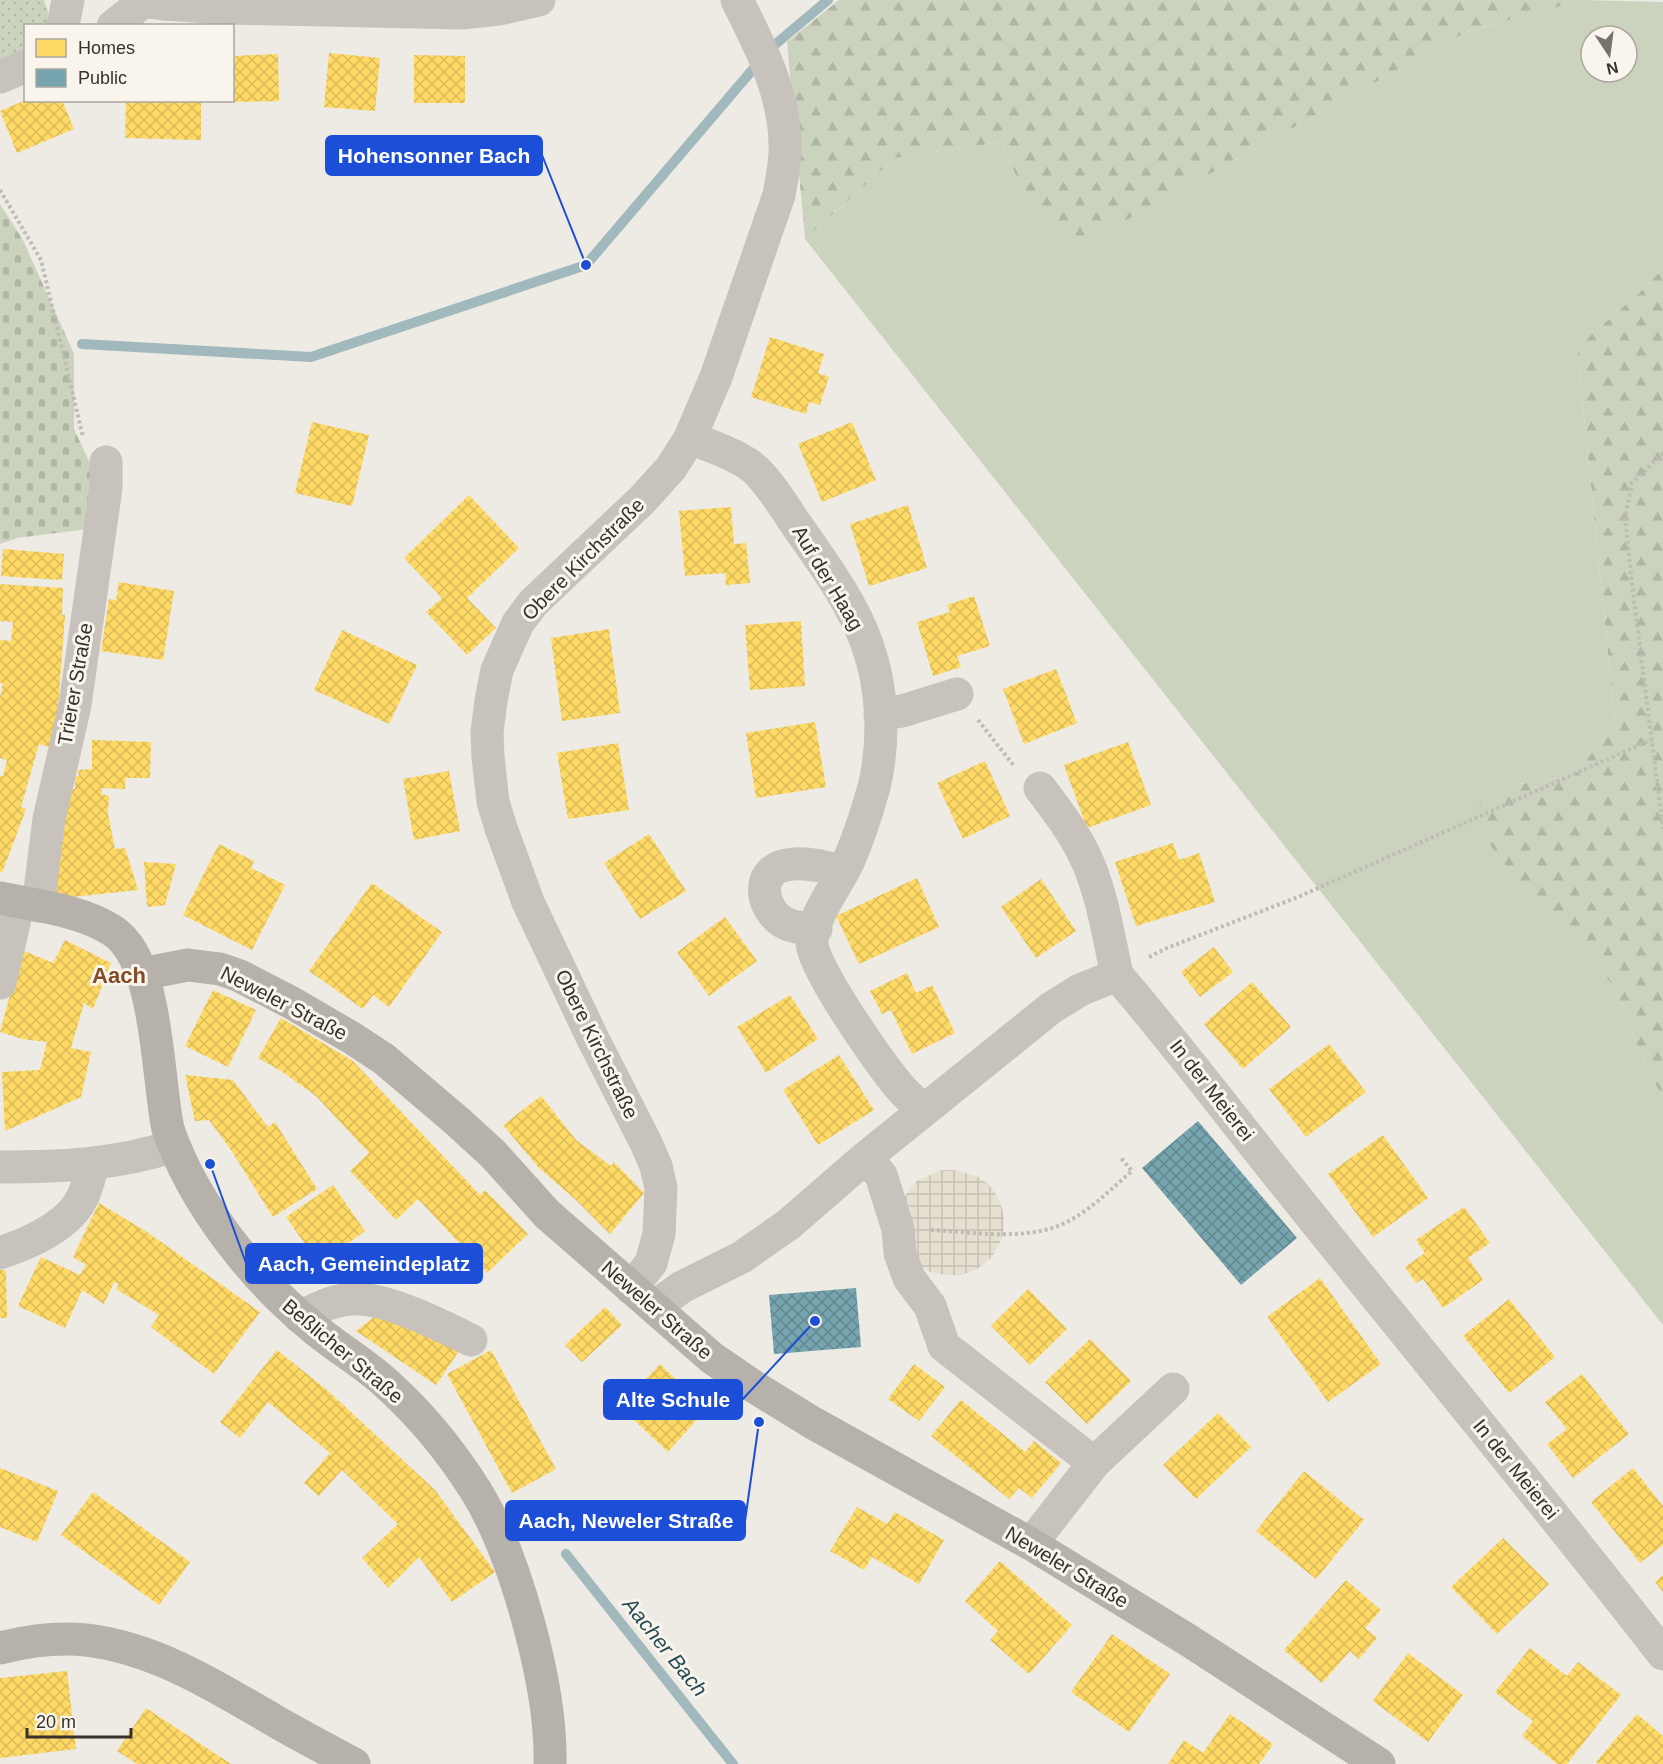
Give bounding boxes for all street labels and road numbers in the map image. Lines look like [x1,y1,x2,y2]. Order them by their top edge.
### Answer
street label: Obere Kirchstraße [517,493,649,625]
street label: Auf der Haag [788,522,868,634]
street label: Trierer Straße [53,621,97,747]
street label: Neweler Straße [217,962,351,1044]
street label: Obere Kirchstraße [551,966,643,1122]
street label: In der Meierei [1166,1035,1258,1145]
street label: Neweler Straße [597,1256,717,1364]
street label: Beßlicher Straße [278,1294,408,1408]
street label: In der Meierei [1469,1415,1563,1523]
street label: Neweler Straße [1002,1522,1132,1612]

